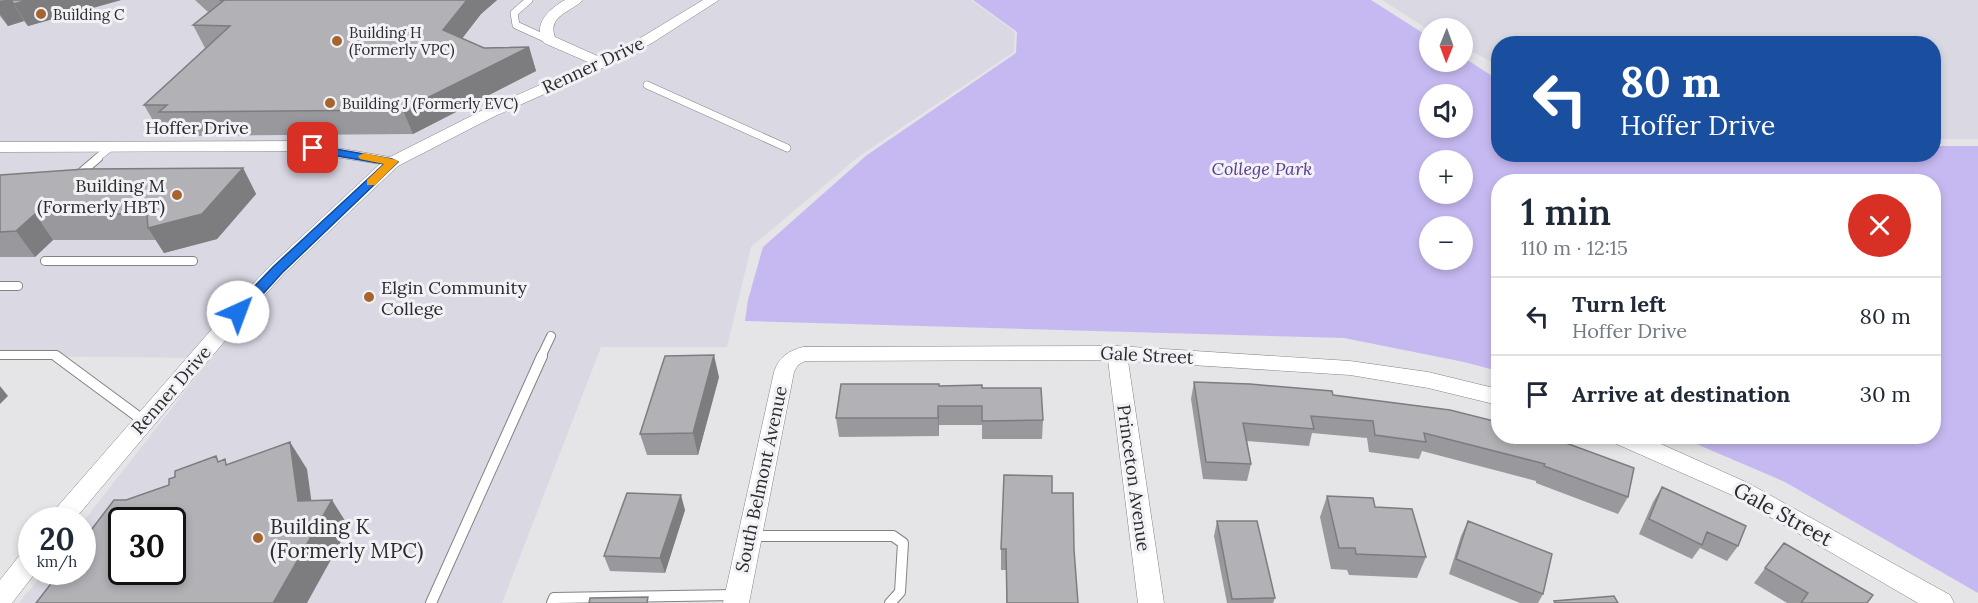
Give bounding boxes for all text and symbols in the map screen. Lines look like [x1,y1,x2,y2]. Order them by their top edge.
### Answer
place label: Building C [53,5,125,24]
marker: Building C [34,7,48,21]
north arrow [1419,18,1473,72]
map controls [1419,18,1473,270]
place label: Building H (Formerly VPC) [349,23,455,60]
street label: Renner Drive [538,31,648,99]
marker: Building H (Formerly VPC) [330,34,344,48]
text: 80 m [1620,55,1720,109]
icon: left [1521,60,1599,138]
button: sound [1419,84,1473,138]
place label: Building J (Formerly EVC) [342,94,519,114]
marker: Building J (Formerly EVC) [323,96,337,110]
text: Hoffer Drive [1620,108,1775,142]
street label: Hoffer Drive [145,116,249,139]
pin [287,122,338,173]
icon: arrive [296,131,329,164]
button: + [1419,150,1473,204]
park label: College Park [1212,157,1312,180]
place label: Building M (Formerly HBT) [37,174,165,218]
marker: Building M (Formerly HBT) [170,188,184,202]
text: 1 min [1521,189,1611,235]
button: close [1848,194,1911,257]
button: − [1419,216,1473,270]
text: 110 m · 12:15 [1521,235,1628,260]
place label: Elgin Community College [381,276,528,320]
position arrow [206,280,270,344]
marker: Elgin Community College [362,290,376,304]
text: Turn left [1572,290,1666,318]
icon: left [1521,300,1554,333]
text: 80 m [1860,302,1911,330]
text: Hoffer Drive [1572,318,1687,343]
street label: Renner Drive [126,341,216,439]
street label: Gale Street [1100,341,1194,369]
icon: arrive [1521,378,1554,411]
text: Arrive at destination [1572,380,1790,408]
text: 30 m [1860,380,1911,408]
street label: South Belmont Avenue [730,383,792,574]
street label: Princeton Avenue [1112,403,1156,553]
street label: Gale Street [1729,476,1838,553]
speed limit sign: 30 [108,507,186,585]
place label: Building K (Formerly MPC) [270,513,423,564]
text: 20 [39,520,75,558]
marker: Building K (Formerly MPC) [251,531,265,545]
text: km/h [37,552,77,571]

